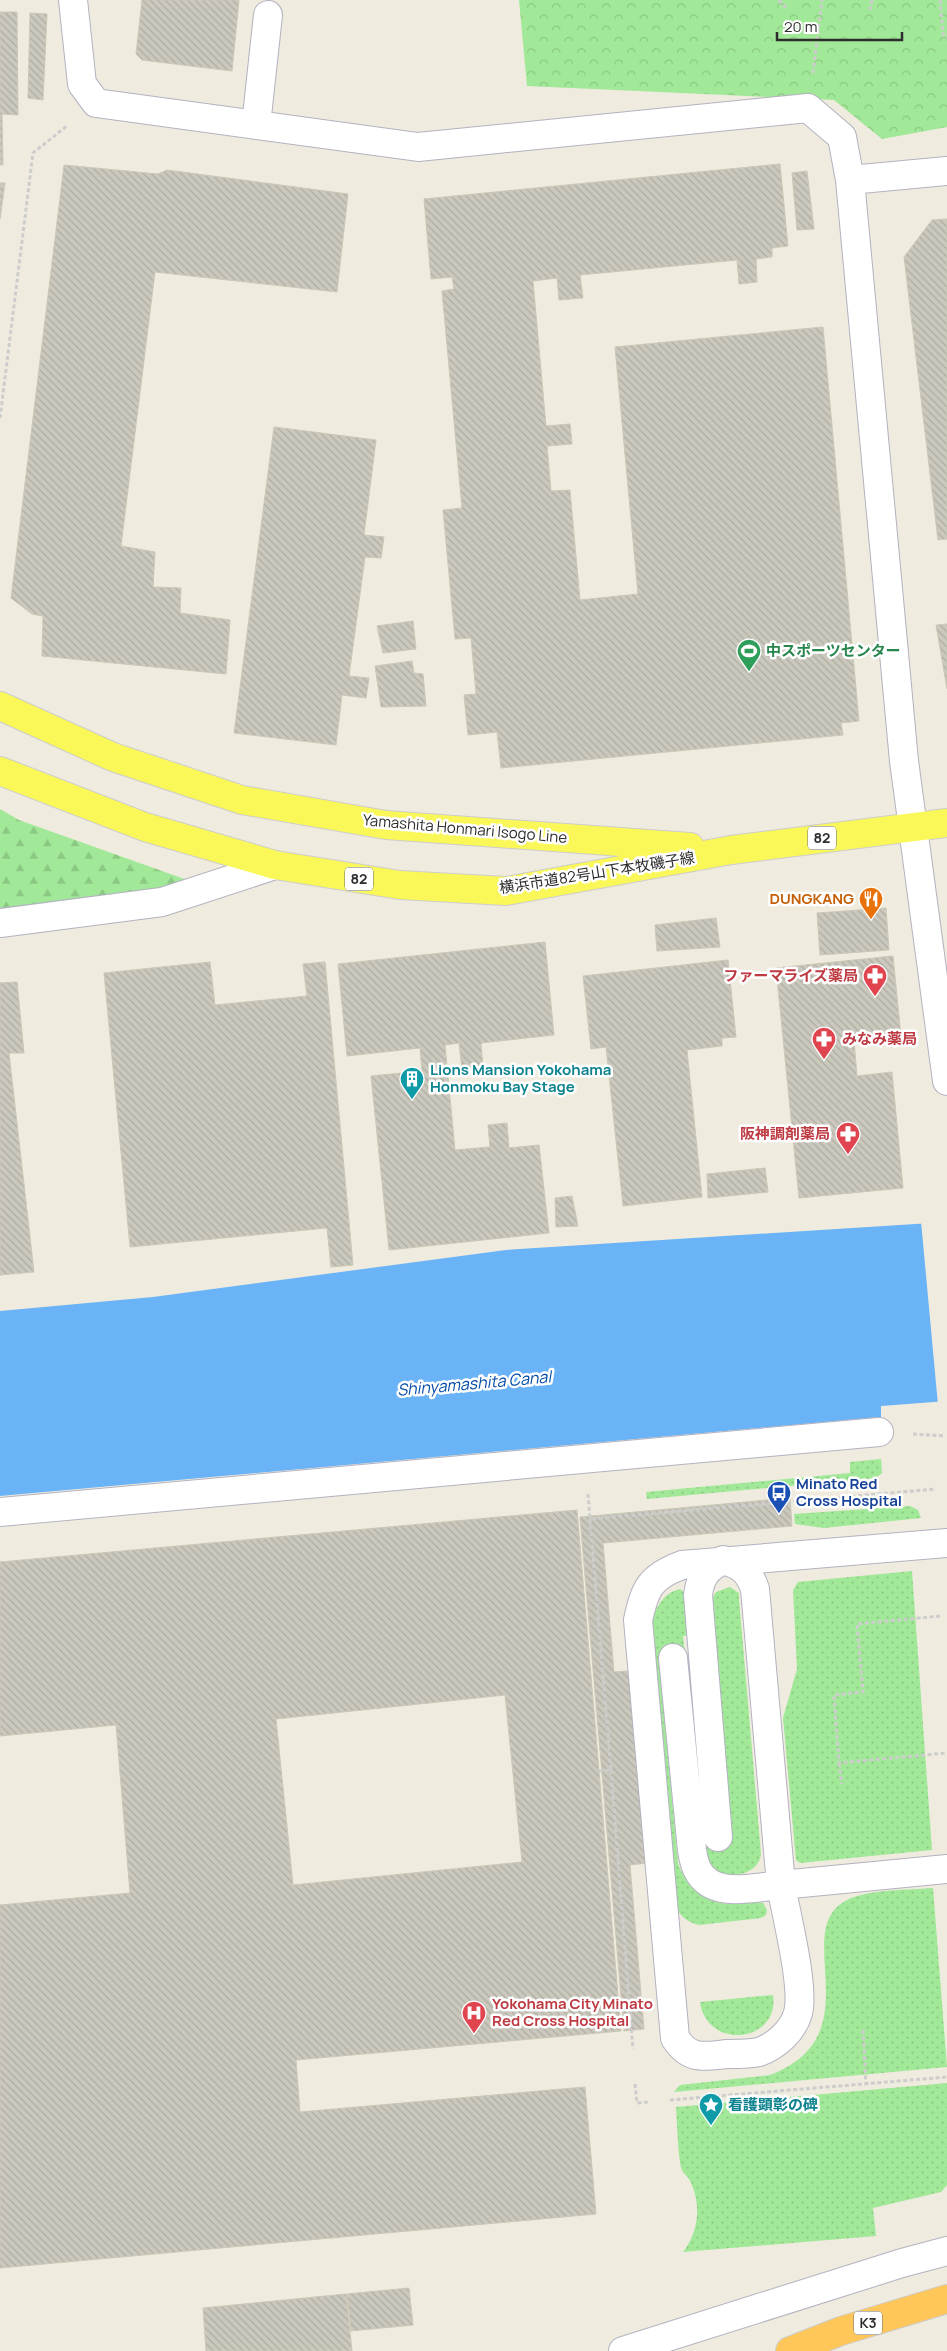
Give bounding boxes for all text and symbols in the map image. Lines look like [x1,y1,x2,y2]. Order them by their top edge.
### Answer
scale bar [777,10,902,42]
text: 20 m [784,16,817,37]
sports icon: 中スポーツセンター [736,638,762,672]
place label: 中スポーツセンター [766,640,901,661]
street label: Yamashita Honmari Isogo Line [362,809,568,848]
road number: 82 [808,826,836,850]
street label: 横浜市道82号山下本牧磯子線 [498,847,696,898]
road number: 82 [345,868,373,891]
restaurant icon: DUNGKANG [858,886,884,920]
place label: DUNGKANG [769,888,854,909]
pharmacy icon: ファーマライズ薬局 [862,963,888,997]
place label: ファーマライズ薬局 [723,965,858,986]
pharmacy icon: みなみ薬局 [811,1026,837,1060]
place label: みなみ薬局 [842,1028,917,1049]
place label: Lions Mansion Yokohama Honmoku Bay Stage [430,1059,611,1097]
building icon: Lions Mansion Yokohama Honmoku Bay Stage [399,1066,425,1100]
pharmacy icon: 阪神調剤薬局 [835,1121,861,1155]
place label: 阪神調剤薬局 [740,1123,830,1144]
water label: Shinyamashita Canal [396,1365,554,1401]
place label: Minato Red Cross Hospital [796,1473,902,1511]
bus stop icon: Minato Red Cross Hospital [766,1480,792,1514]
place label: Yokohama City Minato Red Cross Hospital [492,1993,653,2031]
hospital icon: Yokohama City Minato Red Cross Hospital [461,2000,487,2034]
place icon: 看護顕彰の碑 [698,2092,724,2126]
place label: 看護顕彰の碑 [728,2094,818,2115]
road number: K3 [854,2312,882,2334]

